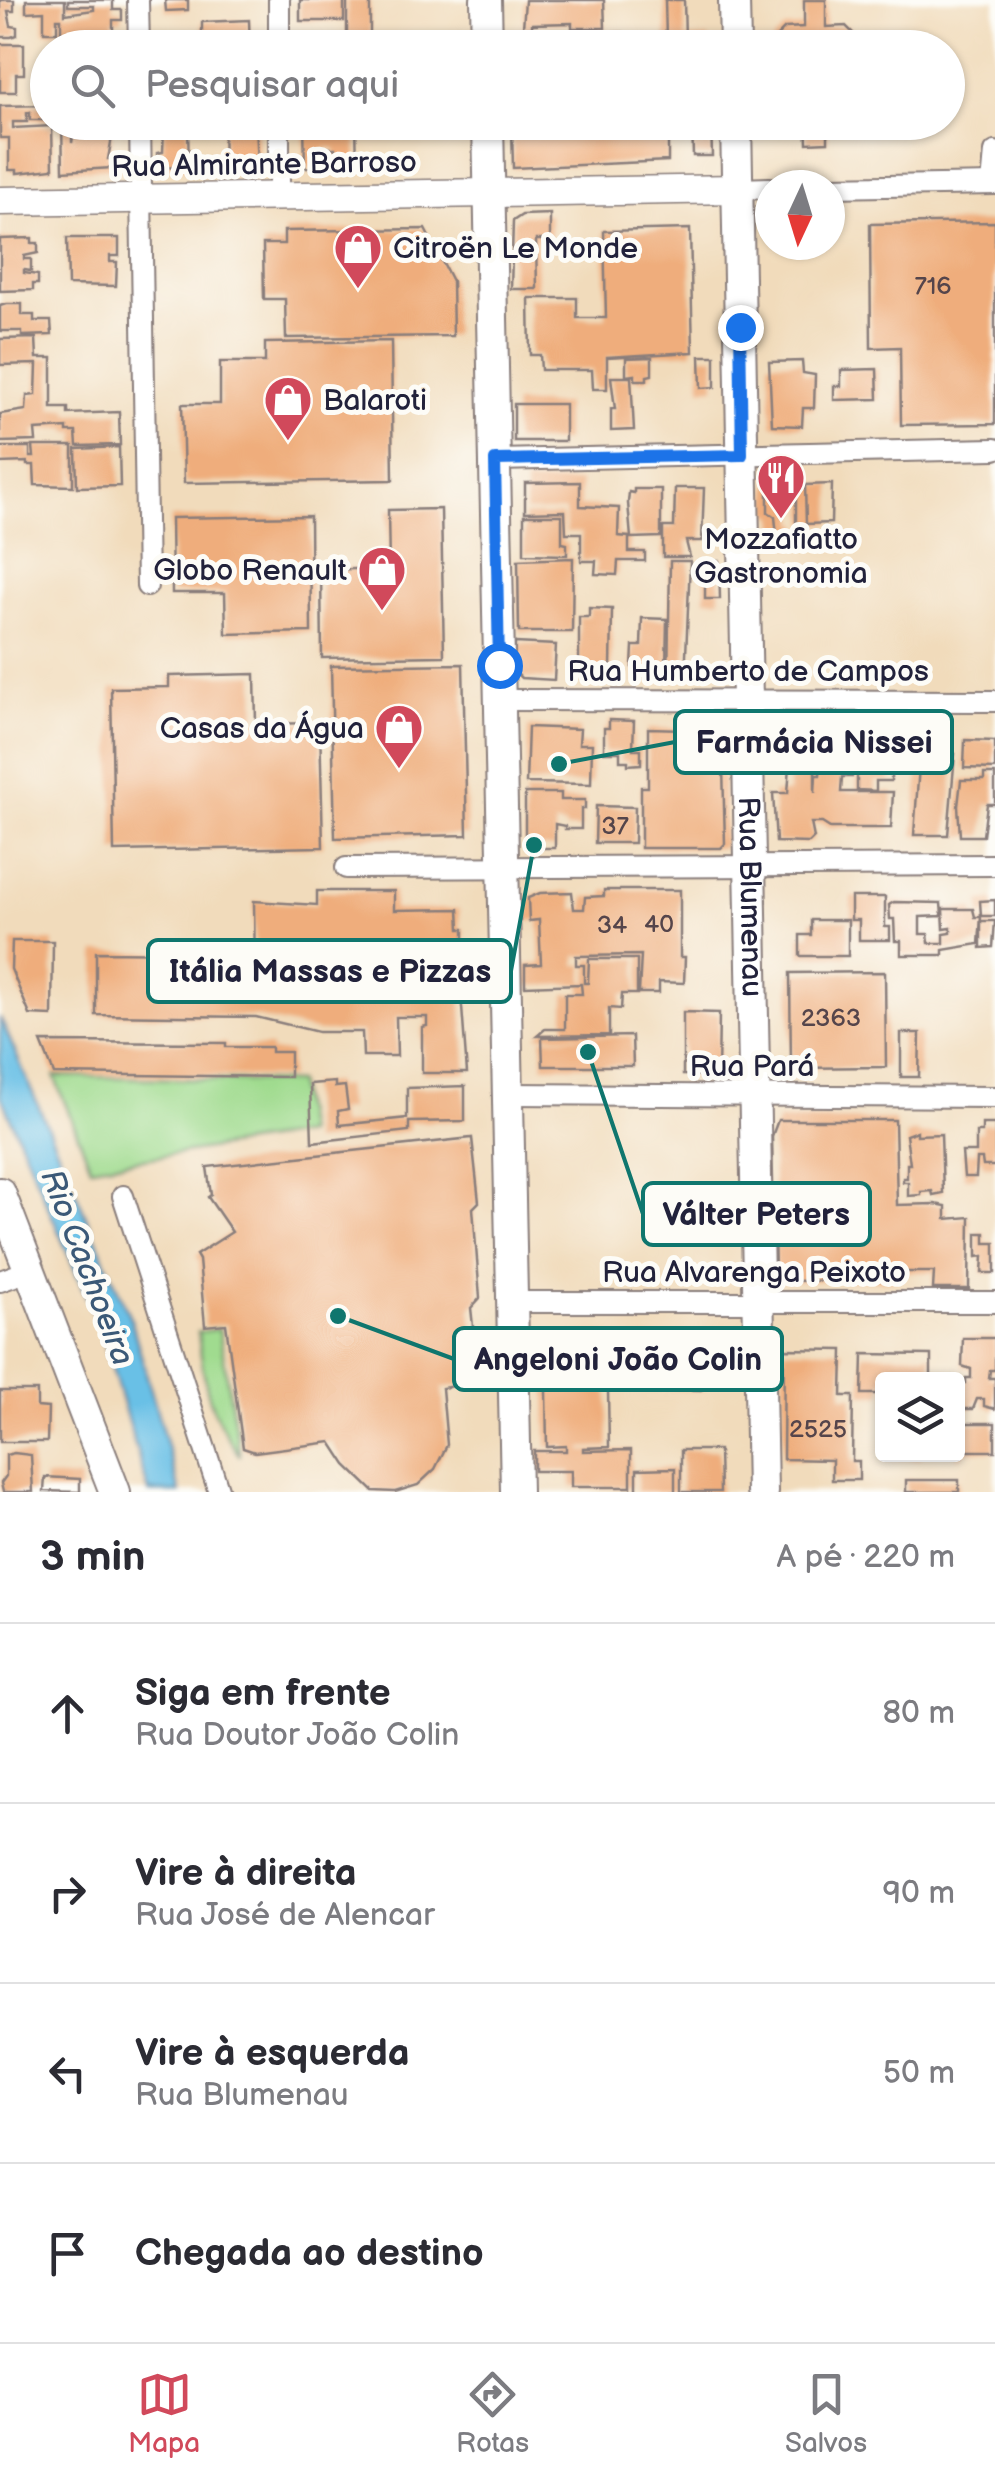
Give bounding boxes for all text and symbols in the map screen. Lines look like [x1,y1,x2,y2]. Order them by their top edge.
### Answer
search box [30,30,965,140]
icon: search [65,58,120,113]
text: Pesquisar aqui [145,63,399,108]
street label: Rua Almirante Barroso [111,144,417,186]
north arrow [755,170,845,260]
shop icon: Citroën Le Monde [332,222,384,290]
place label: Citroën Le Monde [393,231,638,267]
house number: 716 [914,271,952,302]
route end [718,305,764,351]
shop icon: Balaroti [262,374,314,442]
place label: Balaroti [323,383,427,419]
restaurant icon: Mozzafiatto Gastronomia [755,452,807,520]
place label: Mozzafiatto Gastronomia [694,522,868,592]
shop icon: Globo Renault [356,544,408,612]
place label: Globo Renault [153,553,347,589]
route start [477,643,523,689]
street label: Rua Humberto de Campos [567,654,929,690]
shop icon: Casas da Água [373,702,425,770]
place label: Casas da Água [160,710,364,747]
callout: Farmácia Nissei [675,711,952,773]
text: Farmácia Nissei [695,724,933,763]
street label: Rua Blumenau [730,796,770,997]
house number: 37 [601,811,630,842]
house number: 40 [644,909,674,940]
house number: 34 [597,910,627,941]
callout: Itália Massas e Pizzas [148,940,511,1002]
text: Itália Massas e Pizzas [169,953,491,992]
house number: 2363 [801,1003,861,1034]
street label: Rua Pará [690,1049,814,1085]
water label: Rio Cachoeira [31,1164,142,1371]
callout: Válter Peters [643,1183,870,1245]
text: Válter Peters [662,1196,850,1235]
street label: Rua Alvarenga Peixoto [602,1255,906,1291]
callout: Angeloni João Colin [454,1328,782,1390]
text: Angeloni João Colin [473,1341,762,1380]
map controls [875,1372,965,1462]
button: layers [875,1372,965,1462]
house number: 2525 [789,1414,847,1445]
text: 3 min [40,1532,145,1583]
text: A pé · 220 m [776,1538,955,1577]
text: Siga em frente [135,1671,391,1716]
icon: ahead [40,1686,95,1741]
text: 80 m [882,1694,955,1733]
text: Rua Doutor João Colin [135,1716,459,1755]
text: Vire à direita [135,1851,357,1896]
icon: right [40,1866,95,1921]
text: 90 m [883,1874,955,1913]
text: Rua José de Alencar [135,1896,435,1935]
text: Vire à esquerda [135,2031,410,2076]
icon: left [40,2046,95,2101]
text: 50 m [883,2054,955,2093]
text: Rua Blumenau [135,2076,349,2115]
icon: arrive [40,2226,95,2281]
text: Chegada ao destino [135,2231,484,2276]
tab: Mapa [128,2367,200,2460]
tab: Rotas [456,2367,529,2460]
tab: Salvos [785,2367,867,2460]

